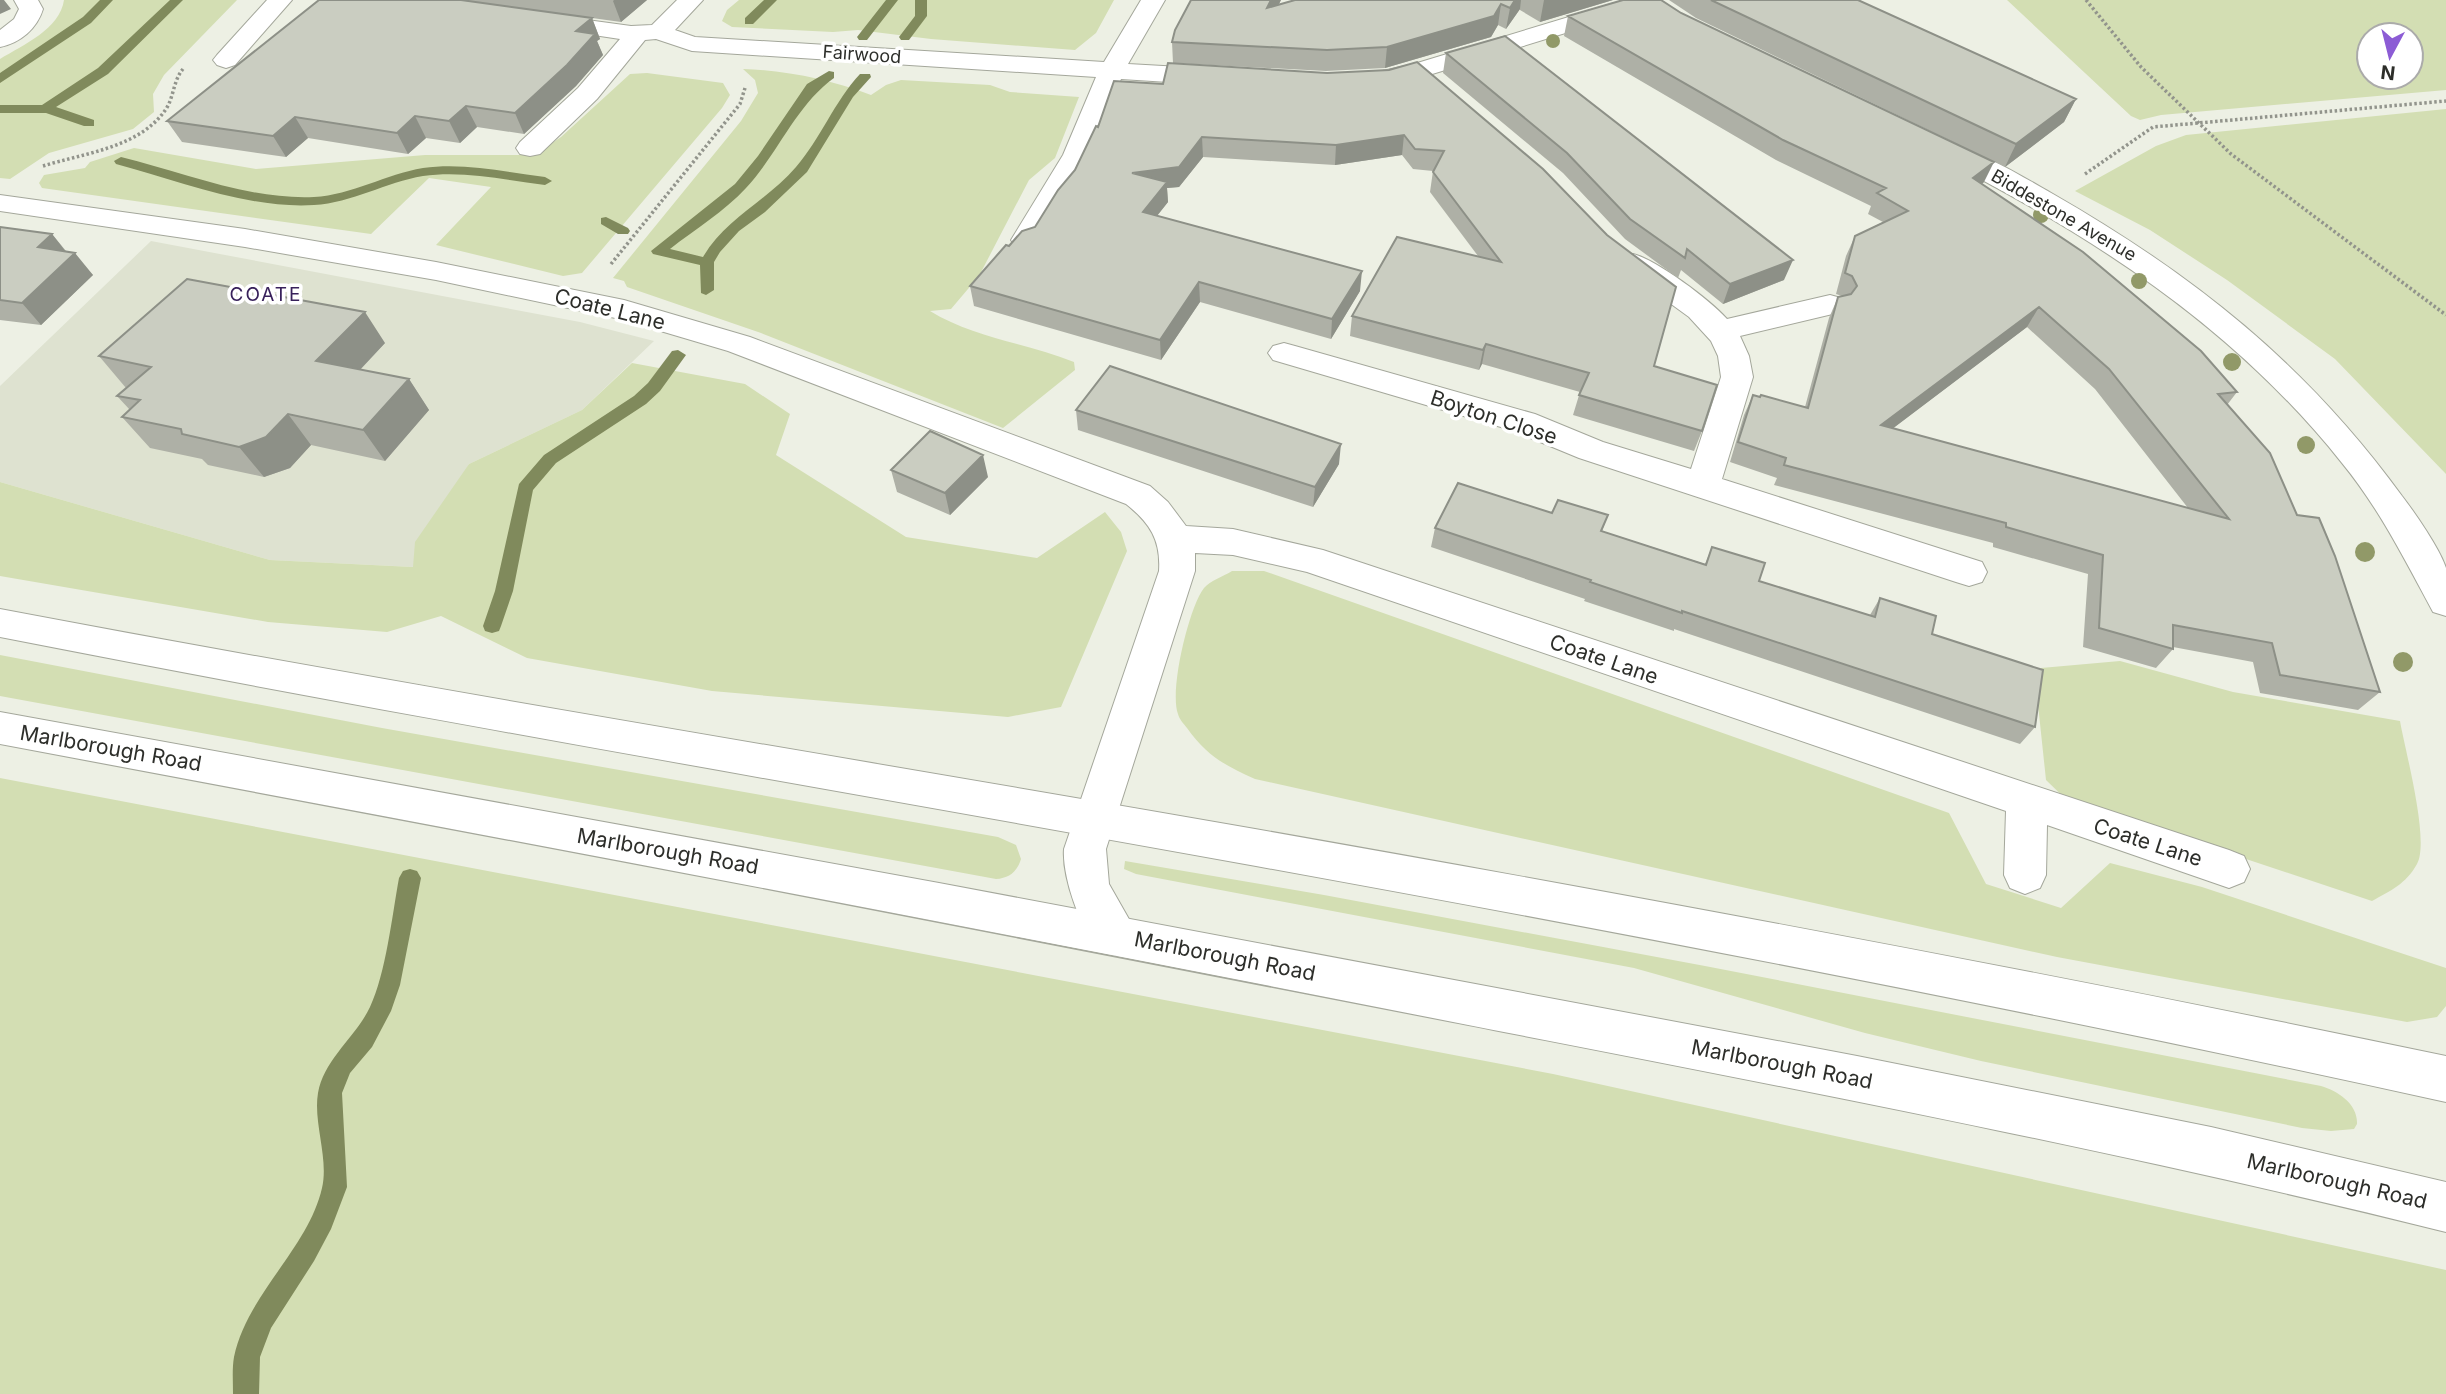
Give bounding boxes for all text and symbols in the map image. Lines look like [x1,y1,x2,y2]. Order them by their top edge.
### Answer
north arrow [2355,21,2425,91]
street label: Fairwood [822,41,902,67]
text: N [2379,60,2397,85]
street label: Biddestone Avenue [1988,165,2140,265]
district label: COATE [230,283,302,306]
street label: Coate Lane [552,283,668,335]
street label: Boyton Close [1427,385,1561,449]
street label: Coate Lane [1546,629,1662,689]
street label: Marlborough Road [18,720,204,776]
street label: Coate Lane [2090,813,2206,871]
street label: Marlborough Road [575,823,761,879]
street label: Marlborough Road [1132,926,1318,986]
street label: Marlborough Road [1689,1034,1875,1094]
street label: Marlborough Road [2245,1148,2429,1214]

